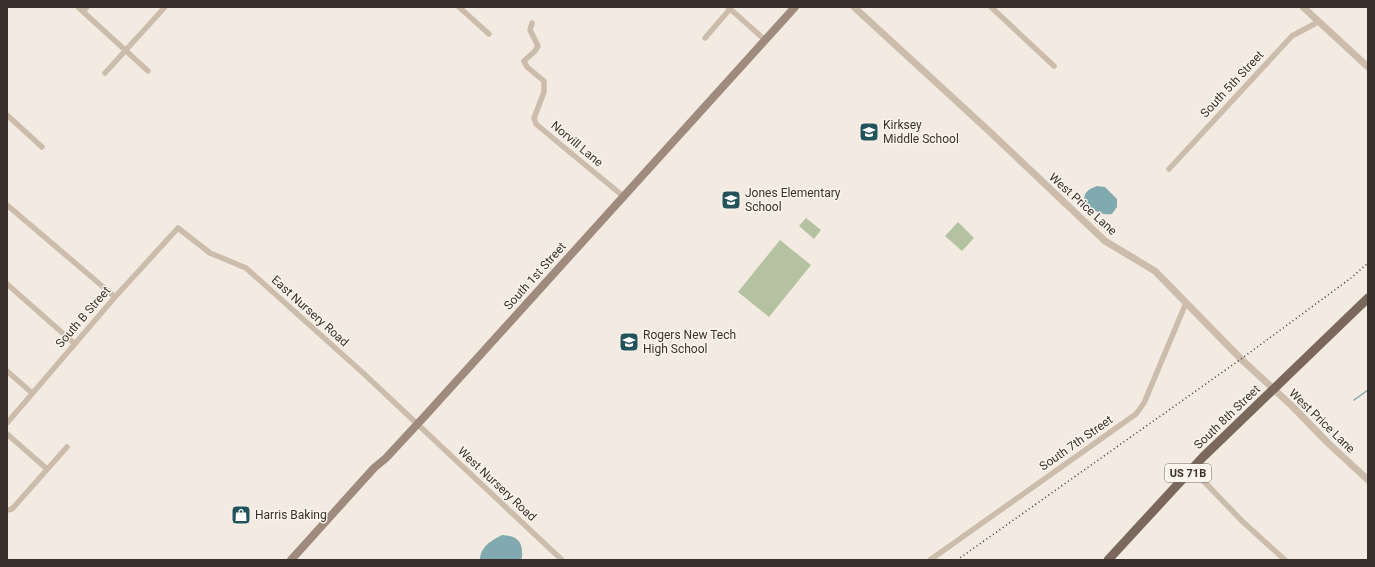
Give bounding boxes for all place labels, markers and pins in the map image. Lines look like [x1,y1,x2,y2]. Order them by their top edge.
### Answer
place label: Kirksey Middle School [883,118,959,146]
school or university icon: Kirksey Middle School [858,121,880,143]
place label: Jones Elementary School [745,186,841,214]
school or university icon: Jones Elementary School [720,189,742,211]
place label: Rogers New Tech High School [643,328,736,356]
school or university icon: Rogers New Tech High School [618,331,640,353]
shop icon: Harris Baking [230,504,252,526]
place label: Harris Baking [255,508,327,522]

